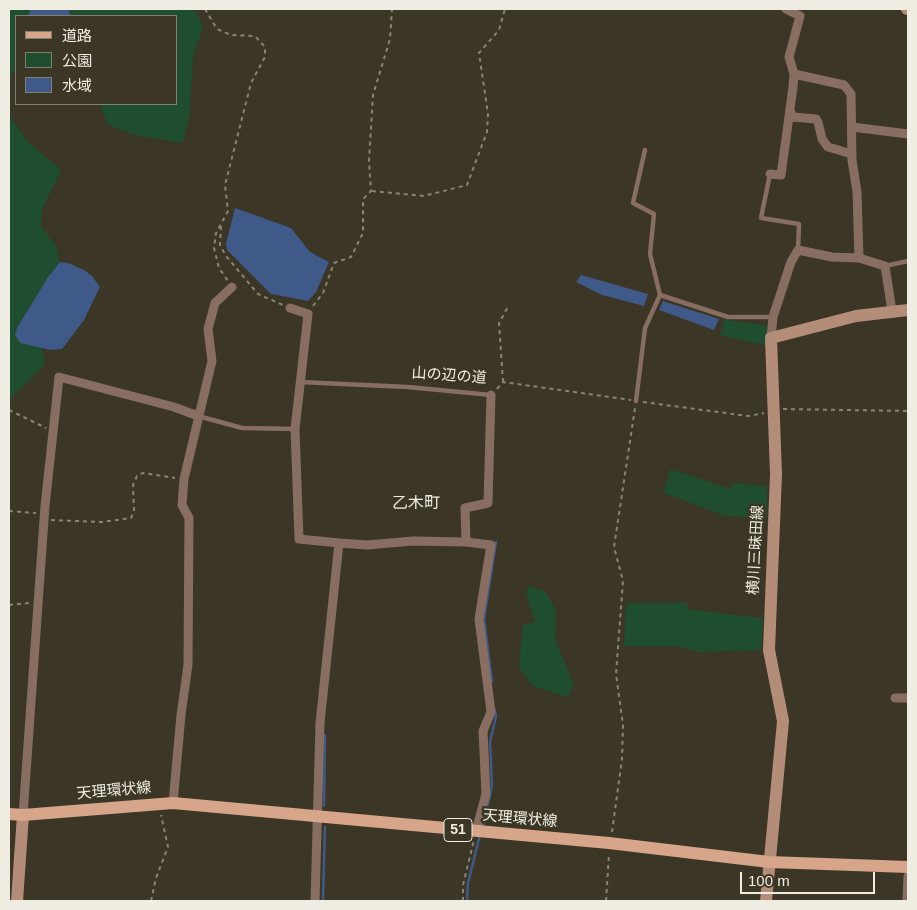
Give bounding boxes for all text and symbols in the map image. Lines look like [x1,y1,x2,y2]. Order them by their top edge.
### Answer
legend [15,15,178,105]
text: 道路 [62,27,92,44]
text: 公園 [62,52,92,69]
text: 水域 [62,77,92,94]
street label: 山の辺の道 [411,364,487,388]
district label: 乙木町 [392,494,440,514]
street label: 横川三昧田線 [745,505,767,595]
street label: 天理環状線 [76,779,152,803]
street label: 天理環状線 [482,807,558,831]
road number: 51 [444,818,472,842]
scale bar [742,862,877,894]
text: 100 m [748,872,790,889]

